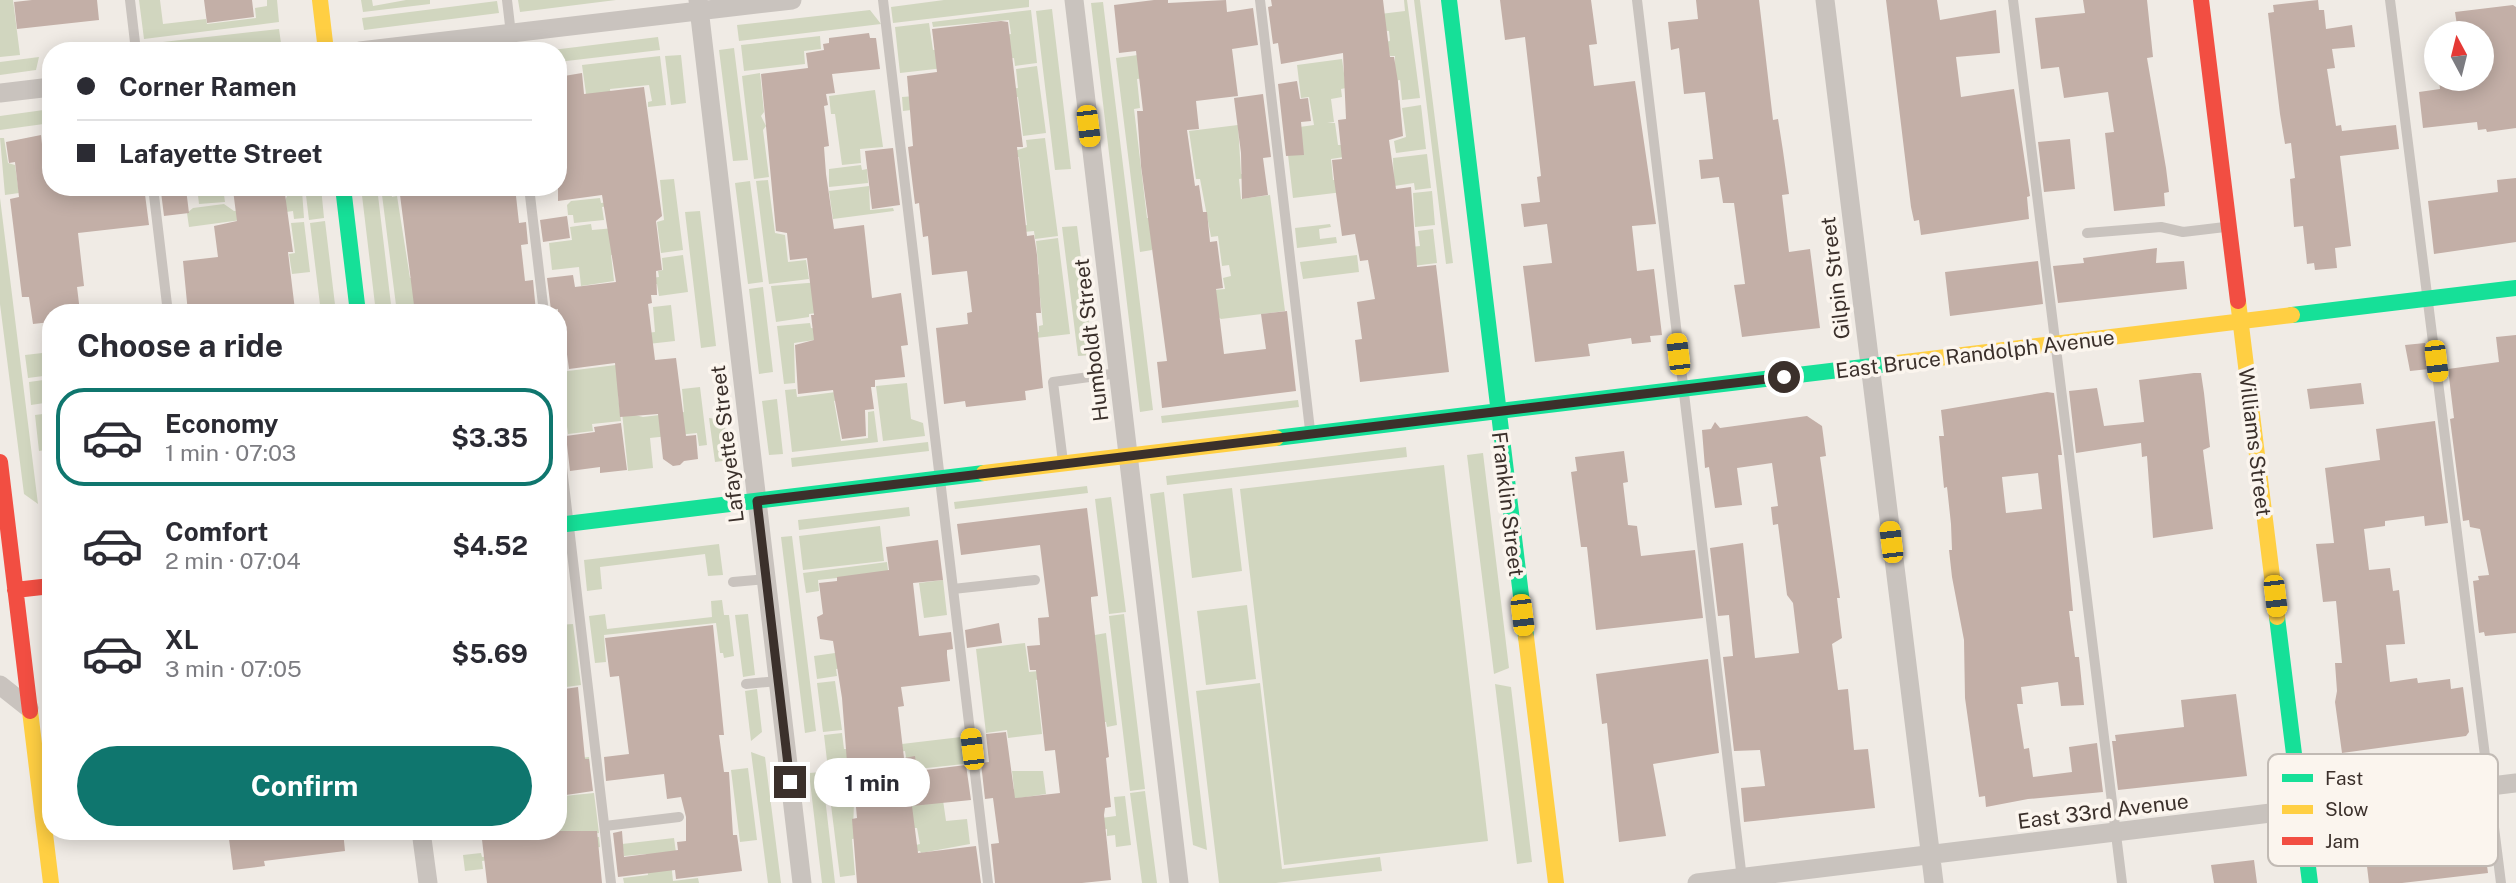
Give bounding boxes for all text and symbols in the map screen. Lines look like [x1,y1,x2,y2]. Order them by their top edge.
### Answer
north arrow [2424,21,2494,91]
map controls [2424,21,2494,91]
text: Corner Ramen [119,71,297,102]
car [1076,104,1101,148]
text: Lafayette Street [119,138,323,169]
street label: Gilpin Street [1815,215,1855,341]
street label: Humboldt Street [1069,257,1113,423]
street label: East Bruce Randolph Avenue [1834,324,2116,384]
text: Choose a ride [77,327,283,364]
car [1666,332,1691,376]
car [2424,339,2449,383]
route start [1768,361,1800,393]
street label: Lafayette Street [705,364,749,524]
street label: Williams Street [2233,366,2277,518]
icon: car [81,406,144,469]
text: Economy [165,408,278,439]
text: $3.35 [451,422,528,453]
street label: Franklin Street [1487,430,1529,578]
text: 1 min · 07:03 [165,439,296,466]
icon: car [81,514,144,577]
text: Comfort [165,516,268,547]
car [1879,520,1904,564]
text: $4.52 [452,530,528,561]
text: 2 min · 07:04 [165,547,301,574]
car [2263,574,2288,618]
car [1510,593,1535,637]
icon: car [81,622,144,685]
text: XL [165,624,199,655]
text: $5.69 [452,638,528,669]
text: 3 min · 07:05 [165,655,302,682]
car [960,727,985,771]
button: Confirm [77,746,532,826]
legend [2268,754,2498,866]
callout: 1 min [814,758,930,806]
route end [774,766,806,798]
text: Fast [2325,767,2363,789]
text: 1 min [844,769,900,796]
street label: East 33rd Avenue [2016,788,2190,834]
text: Slow [2325,798,2369,820]
text: Jam [2325,830,2359,852]

